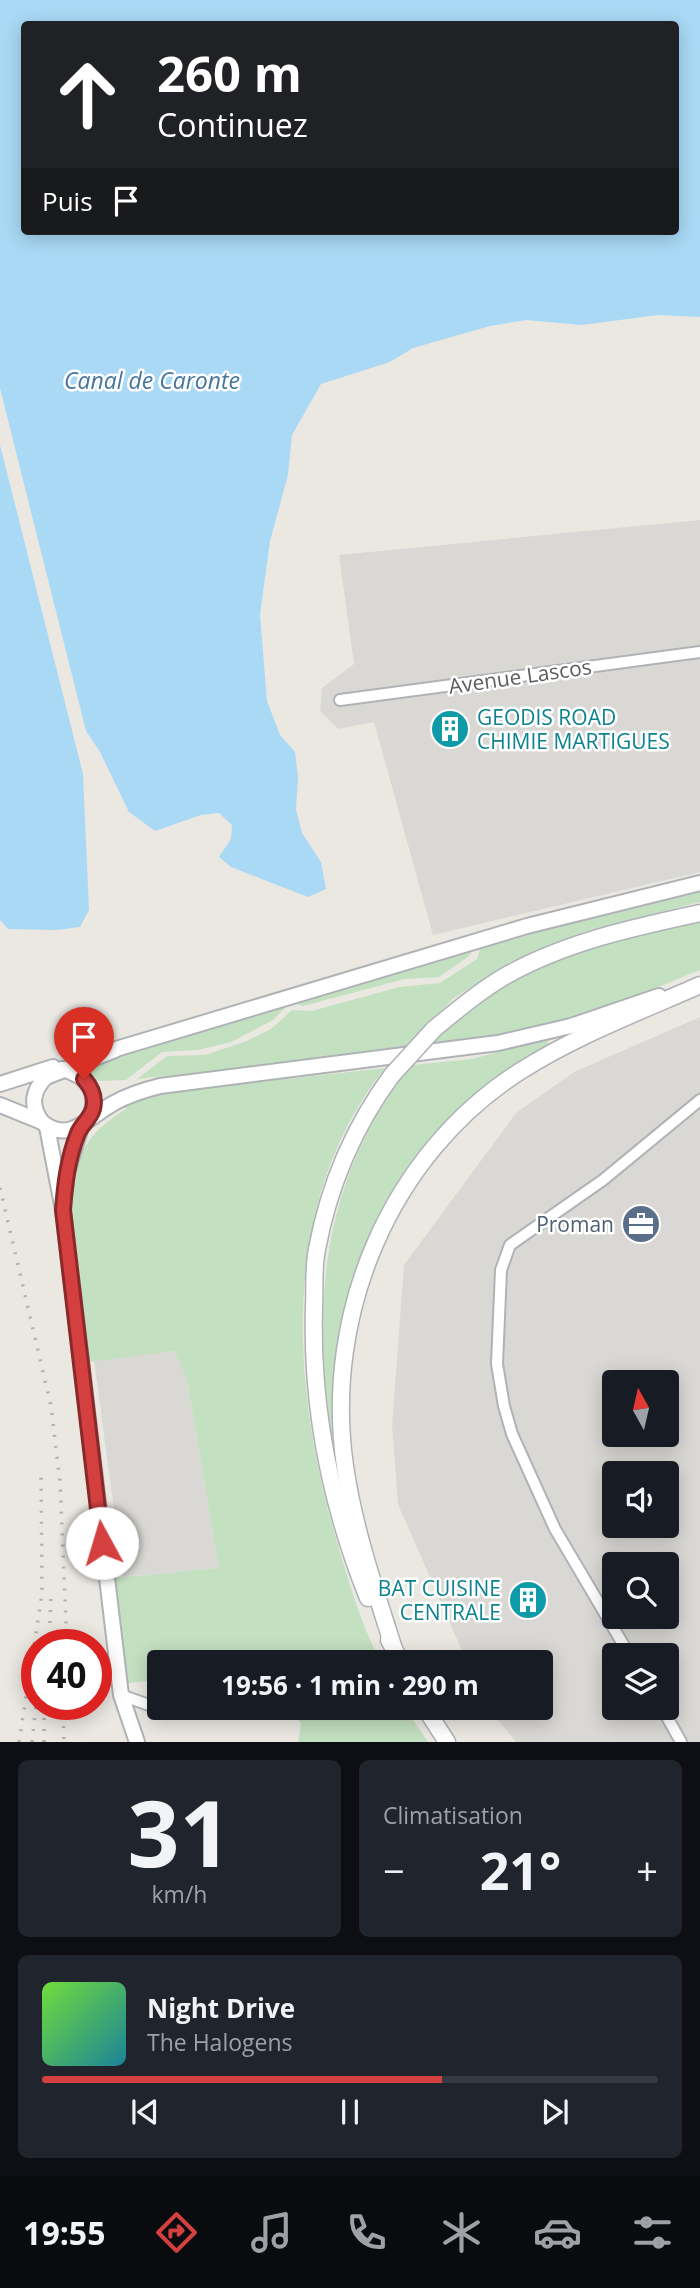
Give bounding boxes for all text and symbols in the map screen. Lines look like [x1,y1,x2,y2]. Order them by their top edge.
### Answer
text: 260 m [157,40,302,106]
icon: ahead [42,49,133,140]
text: Continuez [157,103,308,146]
icon: arrive [107,182,145,220]
text: Puis [42,183,93,219]
water label: Canal de Caronte [64,364,240,396]
street label: Avenue Lascos [447,652,593,700]
place label: GEODIS ROAD CHIMIE MARTIGUES [477,703,670,755]
building icon: GEODIS ROAD CHIMIE MARTIGUES [429,708,471,750]
pin [54,1007,114,1079]
icon: arrive [65,1018,103,1056]
office icon: Proman [620,1203,662,1245]
place label: Proman [536,1210,614,1238]
north arrow [602,1370,679,1447]
map controls [602,1370,679,1720]
button: sound [602,1461,679,1538]
position arrow [65,1506,139,1580]
button: search [602,1552,679,1629]
place label: BAT CUISINE CENTRALE [378,1574,501,1626]
building icon: BAT CUISINE CENTRALE [507,1579,549,1621]
speed limit sign: 40 [21,1629,112,1720]
button: layers [602,1643,679,1720]
text: 19:56 · 1 min · 290 m [221,1667,479,1703]
text: 31 [127,1770,232,1894]
text: Climatisation [383,1799,523,1831]
text: 21° [480,1834,561,1905]
text: − [383,1844,405,1896]
text: + [636,1844,658,1896]
text: km/h [152,1878,207,1910]
text: Night Drive [147,1990,295,2026]
text: The Halogens [147,2026,293,2058]
icon: previous [126,2093,164,2131]
icon: pause [331,2093,369,2131]
icon: next [536,2093,574,2131]
icon: directions [152,2208,201,2257]
icon: music [247,2208,296,2257]
icon: phone [342,2208,391,2257]
icon: climate [437,2208,486,2257]
icon: car [533,2208,582,2257]
icon: filters [628,2208,677,2257]
text: 19:55 [23,2211,105,2254]

